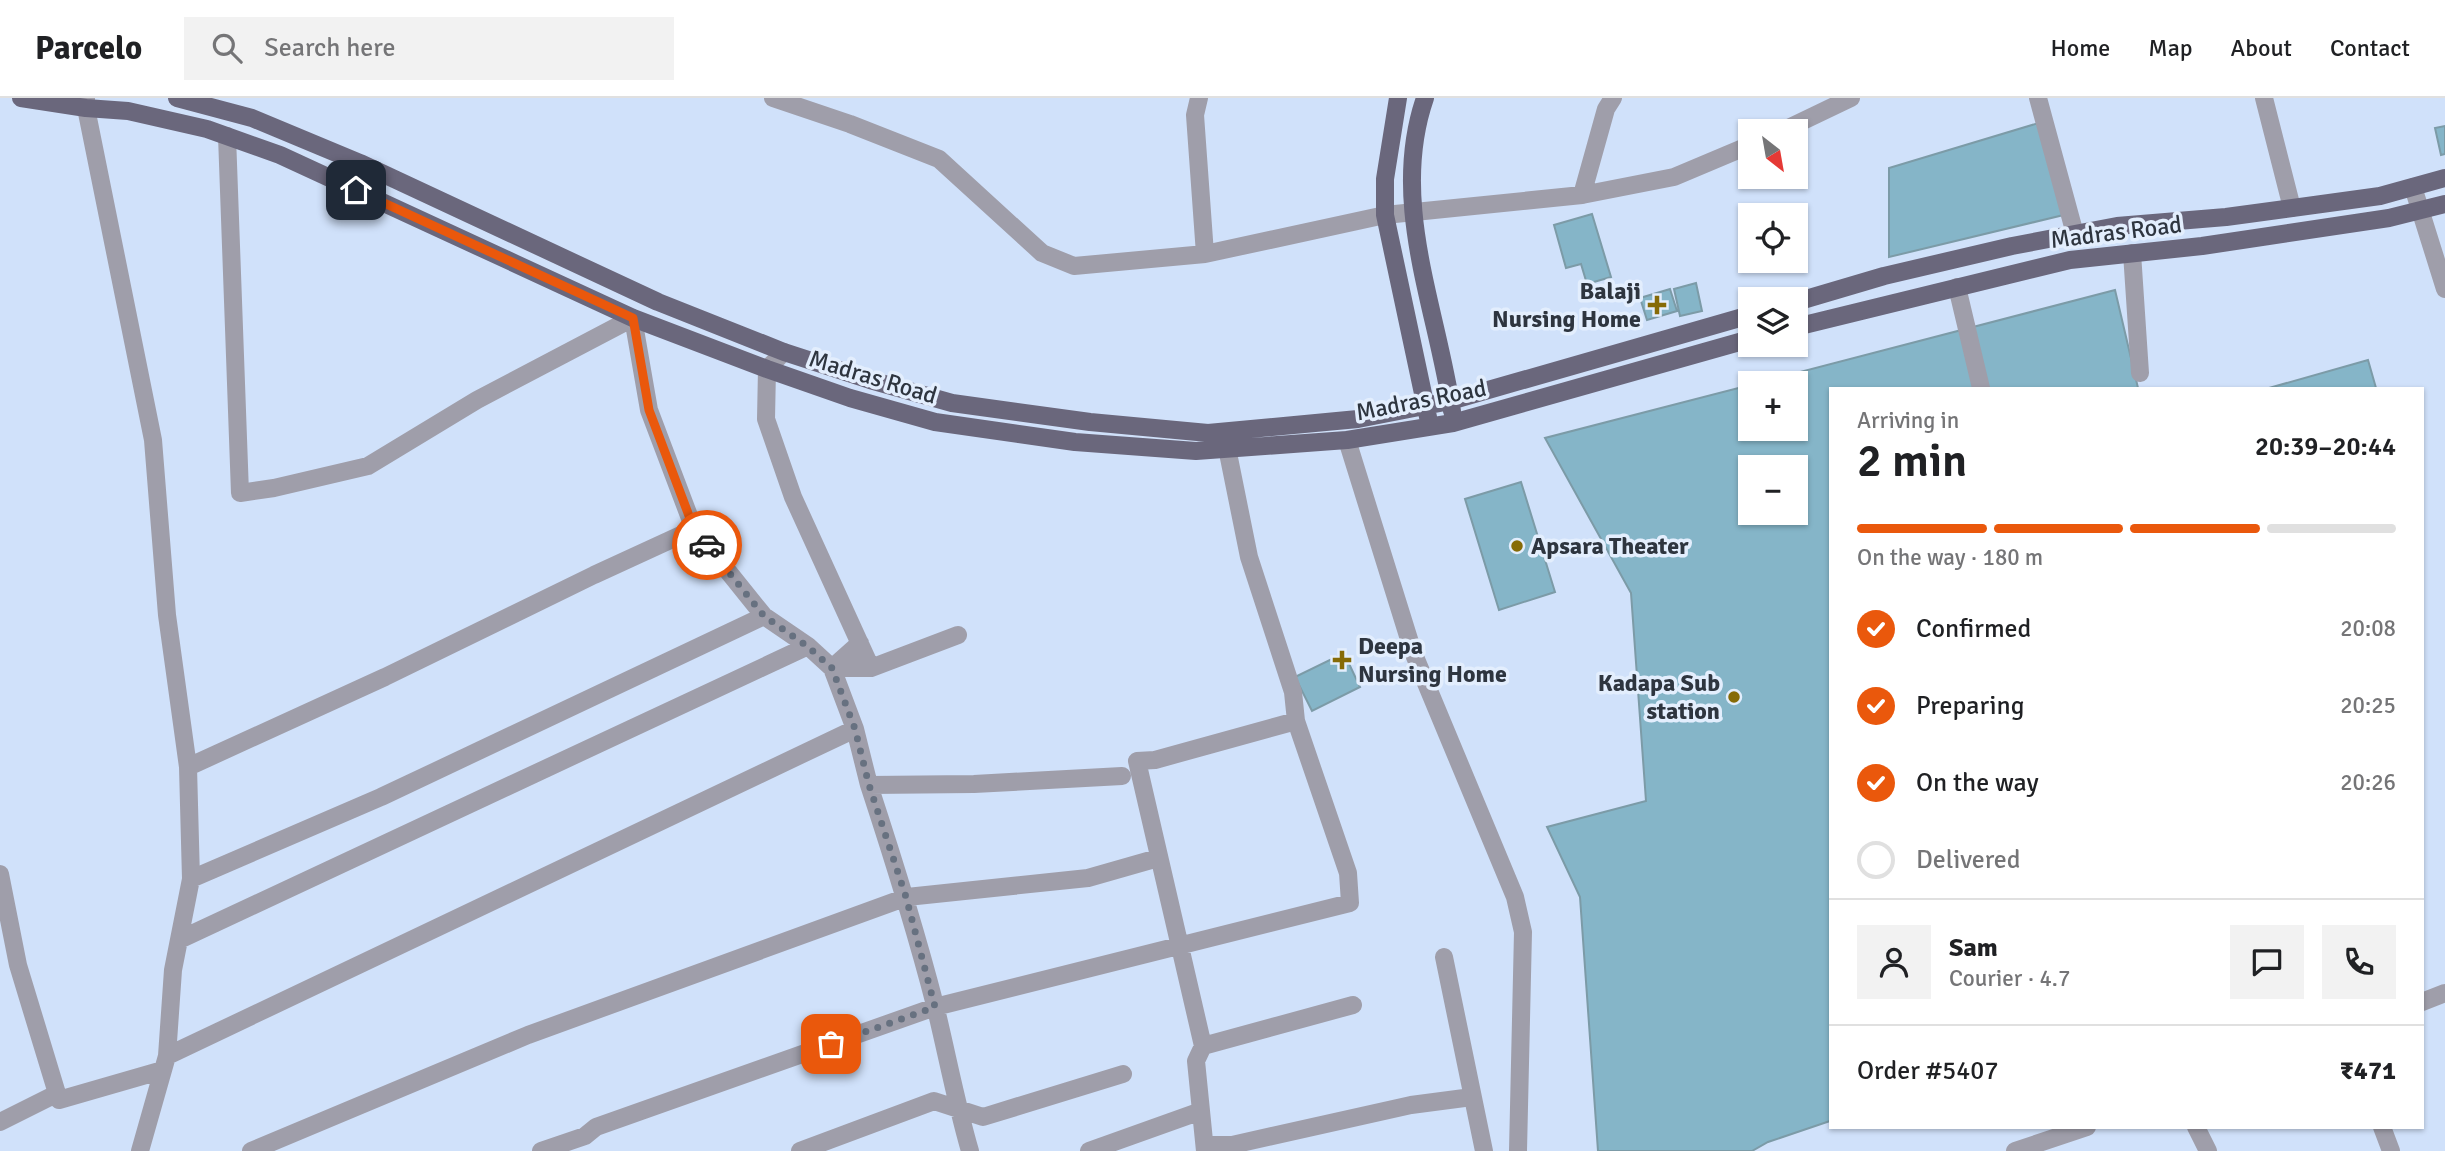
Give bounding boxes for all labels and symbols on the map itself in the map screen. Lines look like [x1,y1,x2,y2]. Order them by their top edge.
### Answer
north arrow [1738,119,1808,189]
pin [326,160,386,220]
street label: Madras Road [2049,209,2183,255]
place label: Balaji Nursing Home [1492,276,1641,334]
marker: Balaji Nursing Home [1647,295,1667,315]
street label: Madras Road [805,343,941,411]
street label: Madras Road [1353,373,1489,427]
courier [672,510,742,580]
place label: Apsara Theater [1531,531,1689,561]
marker: Apsara Theater [1509,538,1525,554]
place label: Deepa Nursing Home [1358,631,1507,689]
marker: Deepa Nursing Home [1332,650,1352,670]
place label: Kadapa Sub station [1598,668,1720,726]
marker: Kadapa Sub station [1726,689,1742,705]
pin [801,1014,861,1074]

